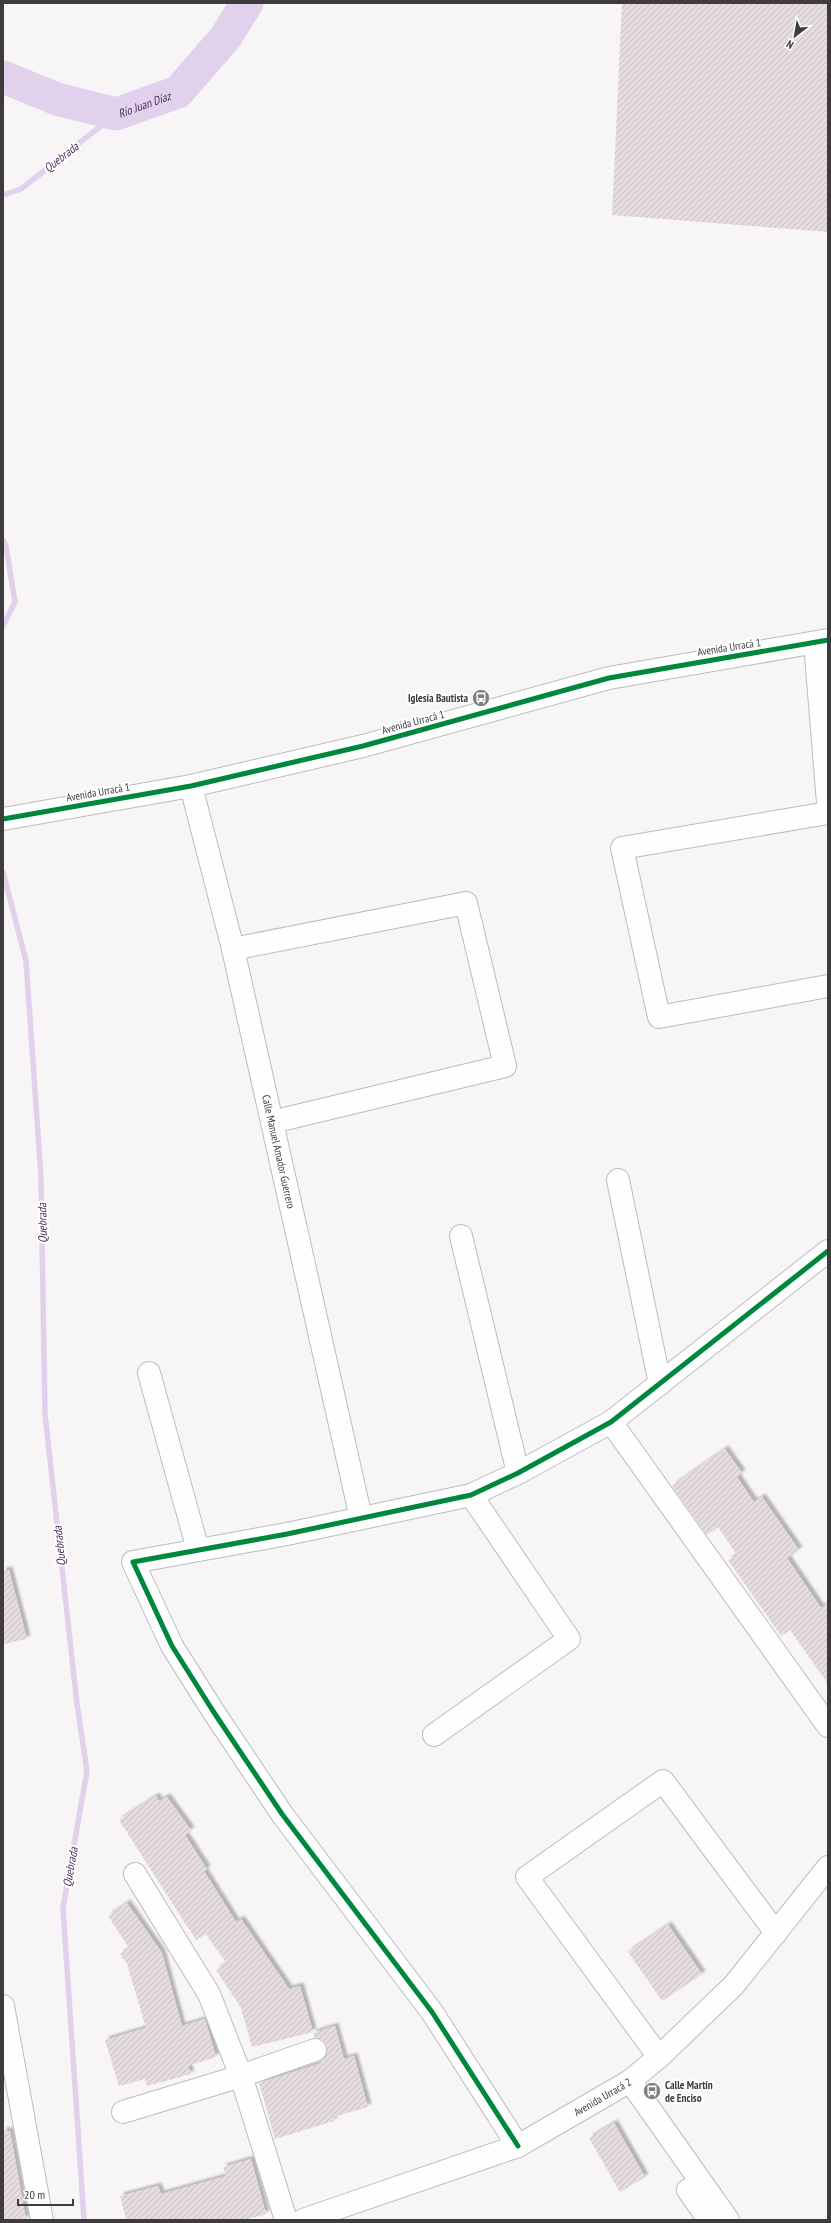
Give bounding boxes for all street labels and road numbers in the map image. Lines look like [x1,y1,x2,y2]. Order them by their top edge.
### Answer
street label: Avenida Urracá 1 [696,635,762,659]
street label: Avenida Urracá 1 [380,707,446,737]
street label: Avenida Urracá 1 [65,780,131,804]
street label: Calle Manuel Amador Guerrero [259,1093,298,1210]
street label: Avenida Urracá 2 [571,2075,634,2119]

